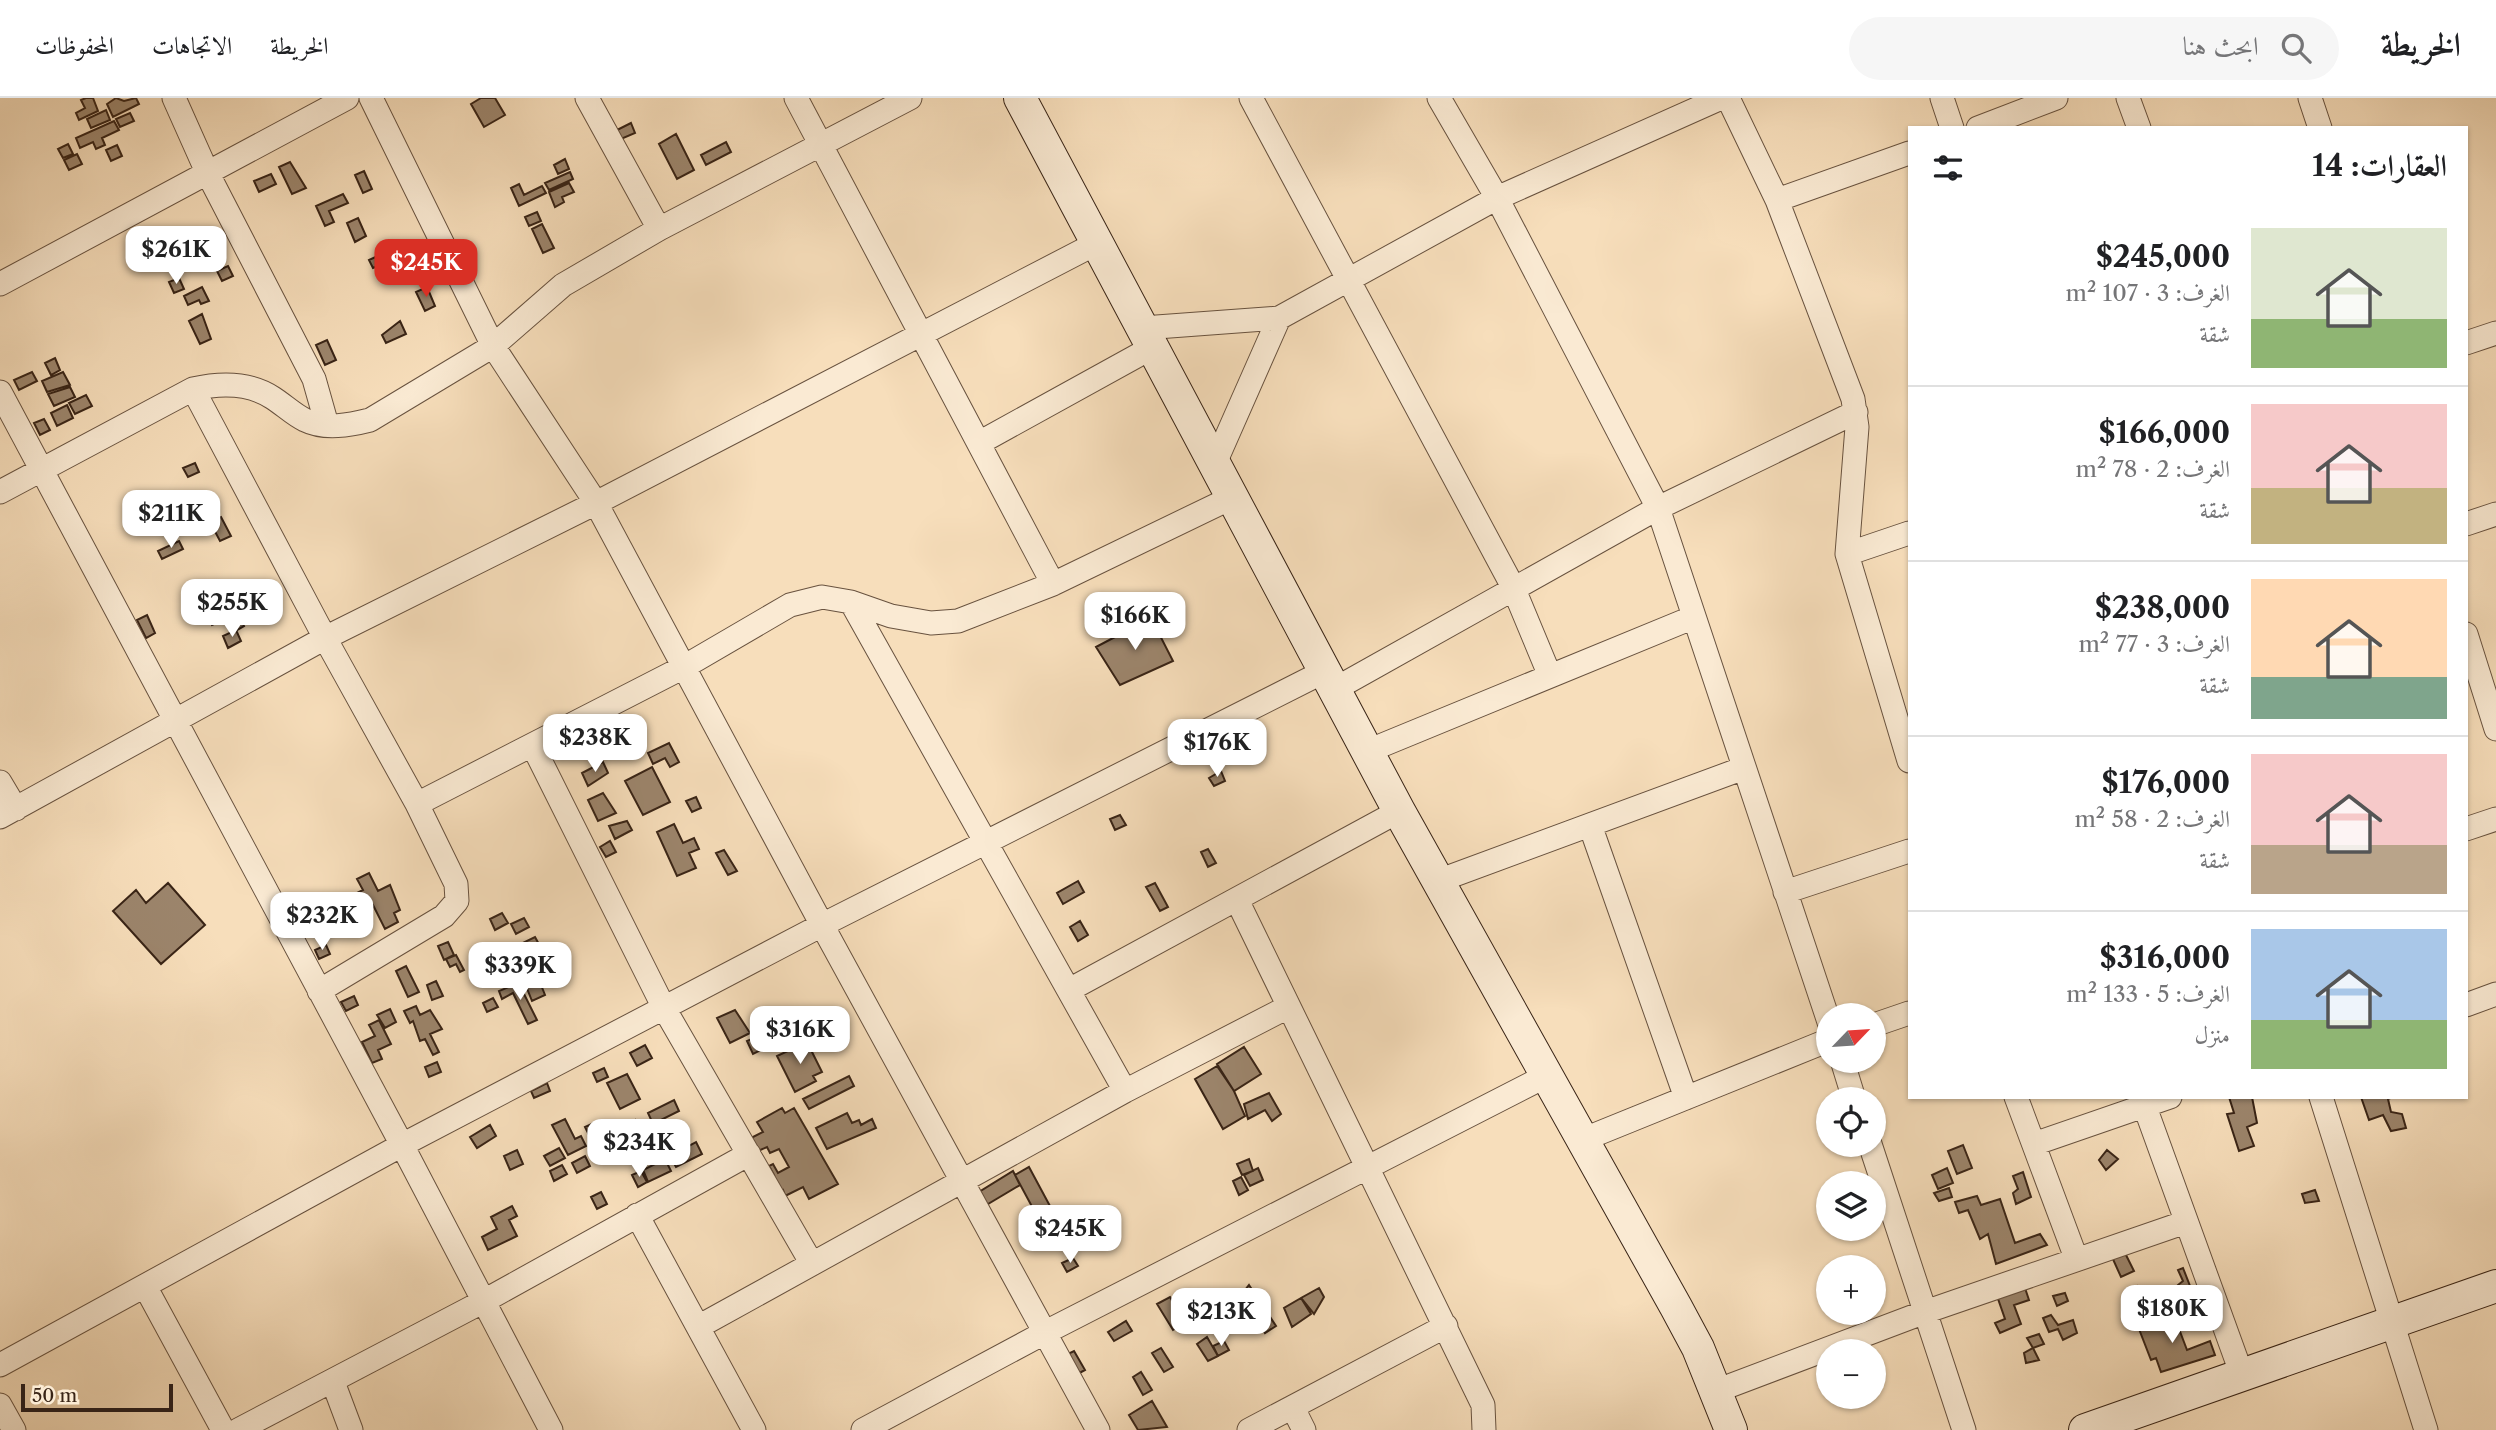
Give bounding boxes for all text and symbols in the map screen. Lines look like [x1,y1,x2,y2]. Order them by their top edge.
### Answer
search box [1849,17,2339,80]
text: الخريطة [2381,24,2461,65]
icon: search [2277,29,2315,67]
text: ابحث هنا [2182,30,2259,62]
text: المحفوظات [35,31,114,60]
text: الاتجاهات [152,31,232,60]
text: الخريطة [270,31,329,60]
text: العقارات: 14 [2312,147,2447,184]
icon: filters [1929,149,1967,187]
pin: $261K [127,226,225,286]
text: $261K [142,235,210,263]
text: $245,000 [2096,238,2230,275]
pin: $245K [377,240,475,299]
text: $245K [390,248,462,276]
icon: home [2307,256,2391,340]
text: الغرف: 3 · 107 m² [2066,279,2230,307]
text: شقة [2200,320,2230,348]
text: $166,000 [2099,414,2230,451]
icon: home [2307,432,2391,516]
text: الغرف: 2 · 78 m² [2076,455,2230,483]
pin: $211K [122,490,220,550]
text: شقة [2200,496,2230,524]
text: $211K [138,499,204,527]
pin: $255K [183,580,281,639]
text: $255K [197,588,267,616]
text: $238,000 [2095,589,2230,626]
pin: $166K [1086,592,1184,652]
text: $166K [1100,601,1170,629]
icon: home [2307,607,2391,691]
text: الغرف: 3 · 77 m² [2078,630,2230,658]
text: شقة [2200,671,2230,699]
pin: $238K [546,714,644,774]
pin: $176K [1168,720,1266,779]
text: $238K [559,723,631,751]
text: $176K [1184,728,1250,756]
text: $176,000 [2102,764,2230,801]
icon: home [2307,782,2391,866]
text: الغرف: 2 · 58 m² [2074,805,2230,833]
text: شقة [2200,846,2230,874]
pin: $232K [273,892,371,952]
text: $232K [286,901,358,929]
text: $316,000 [2100,939,2230,976]
pin: $339K [471,942,569,1002]
text: $339K [485,951,555,979]
icon: home [2307,957,2391,1041]
text: الغرف: 5 · 133 m² [2066,980,2230,1008]
north arrow [1816,1003,1886,1073]
map controls [1816,1003,1886,1409]
pin: $316K [751,1006,849,1066]
text: $316K [766,1015,834,1043]
text: منزل [2195,1021,2230,1049]
button: locate [1816,1087,1886,1157]
pin: $234K [590,1119,688,1179]
text: $234K [603,1128,675,1156]
button: layers [1816,1171,1886,1241]
pin: $245K [1021,1206,1119,1265]
text: $245K [1034,1214,1106,1242]
button: + [1816,1255,1886,1325]
pin: $180K [2123,1286,2221,1345]
pin: $213K [1172,1288,1270,1348]
text: $180K [2137,1294,2207,1322]
text: $213K [1187,1297,1255,1325]
button: − [1816,1339,1886,1409]
scale bar [21,1381,173,1413]
text: 50 m [32,1384,77,1407]

